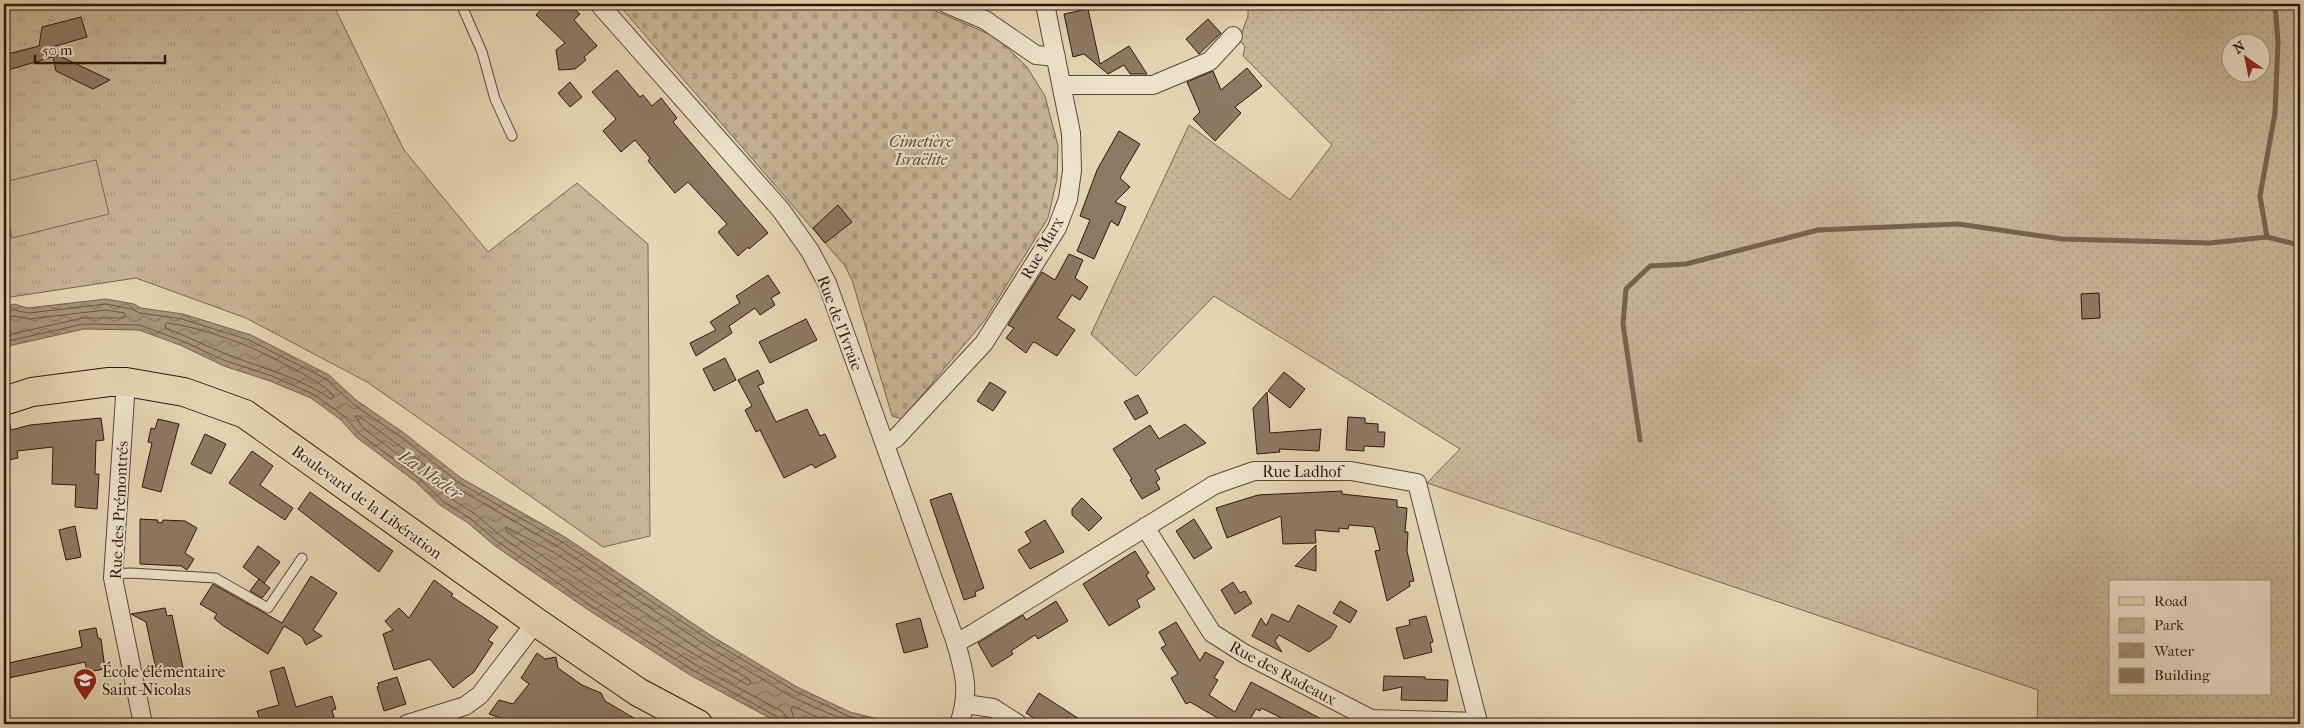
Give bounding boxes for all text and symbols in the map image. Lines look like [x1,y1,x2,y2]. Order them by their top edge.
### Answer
scale bar [35,32,165,64]
north arrow [2222,32,2272,82]
text: N [2230,37,2249,58]
text: 50 m [42,41,73,59]
park label: Cimetière Israëlite [889,132,954,169]
street label: Rue Marx [1017,213,1068,283]
street label: Rue de l'Ivraie [813,273,867,373]
street label: Rue des Prémontrés [106,440,132,580]
street label: Boulevard de la Libération [288,441,446,563]
water label: La Moder [393,444,467,505]
street label: Rue Ladhof [1262,462,1346,481]
legend [2109,580,2272,696]
text: Road [2154,592,2188,610]
text: Park [2154,616,2184,634]
street label: Rue des Radeaux [1226,637,1340,709]
text: Water [2153,642,2194,660]
place label: École élémentaire Saint-Nicolas [102,661,225,699]
text: Building [2154,666,2211,684]
school or university icon: École élémentaire Saint-Nicolas [72,667,98,701]

